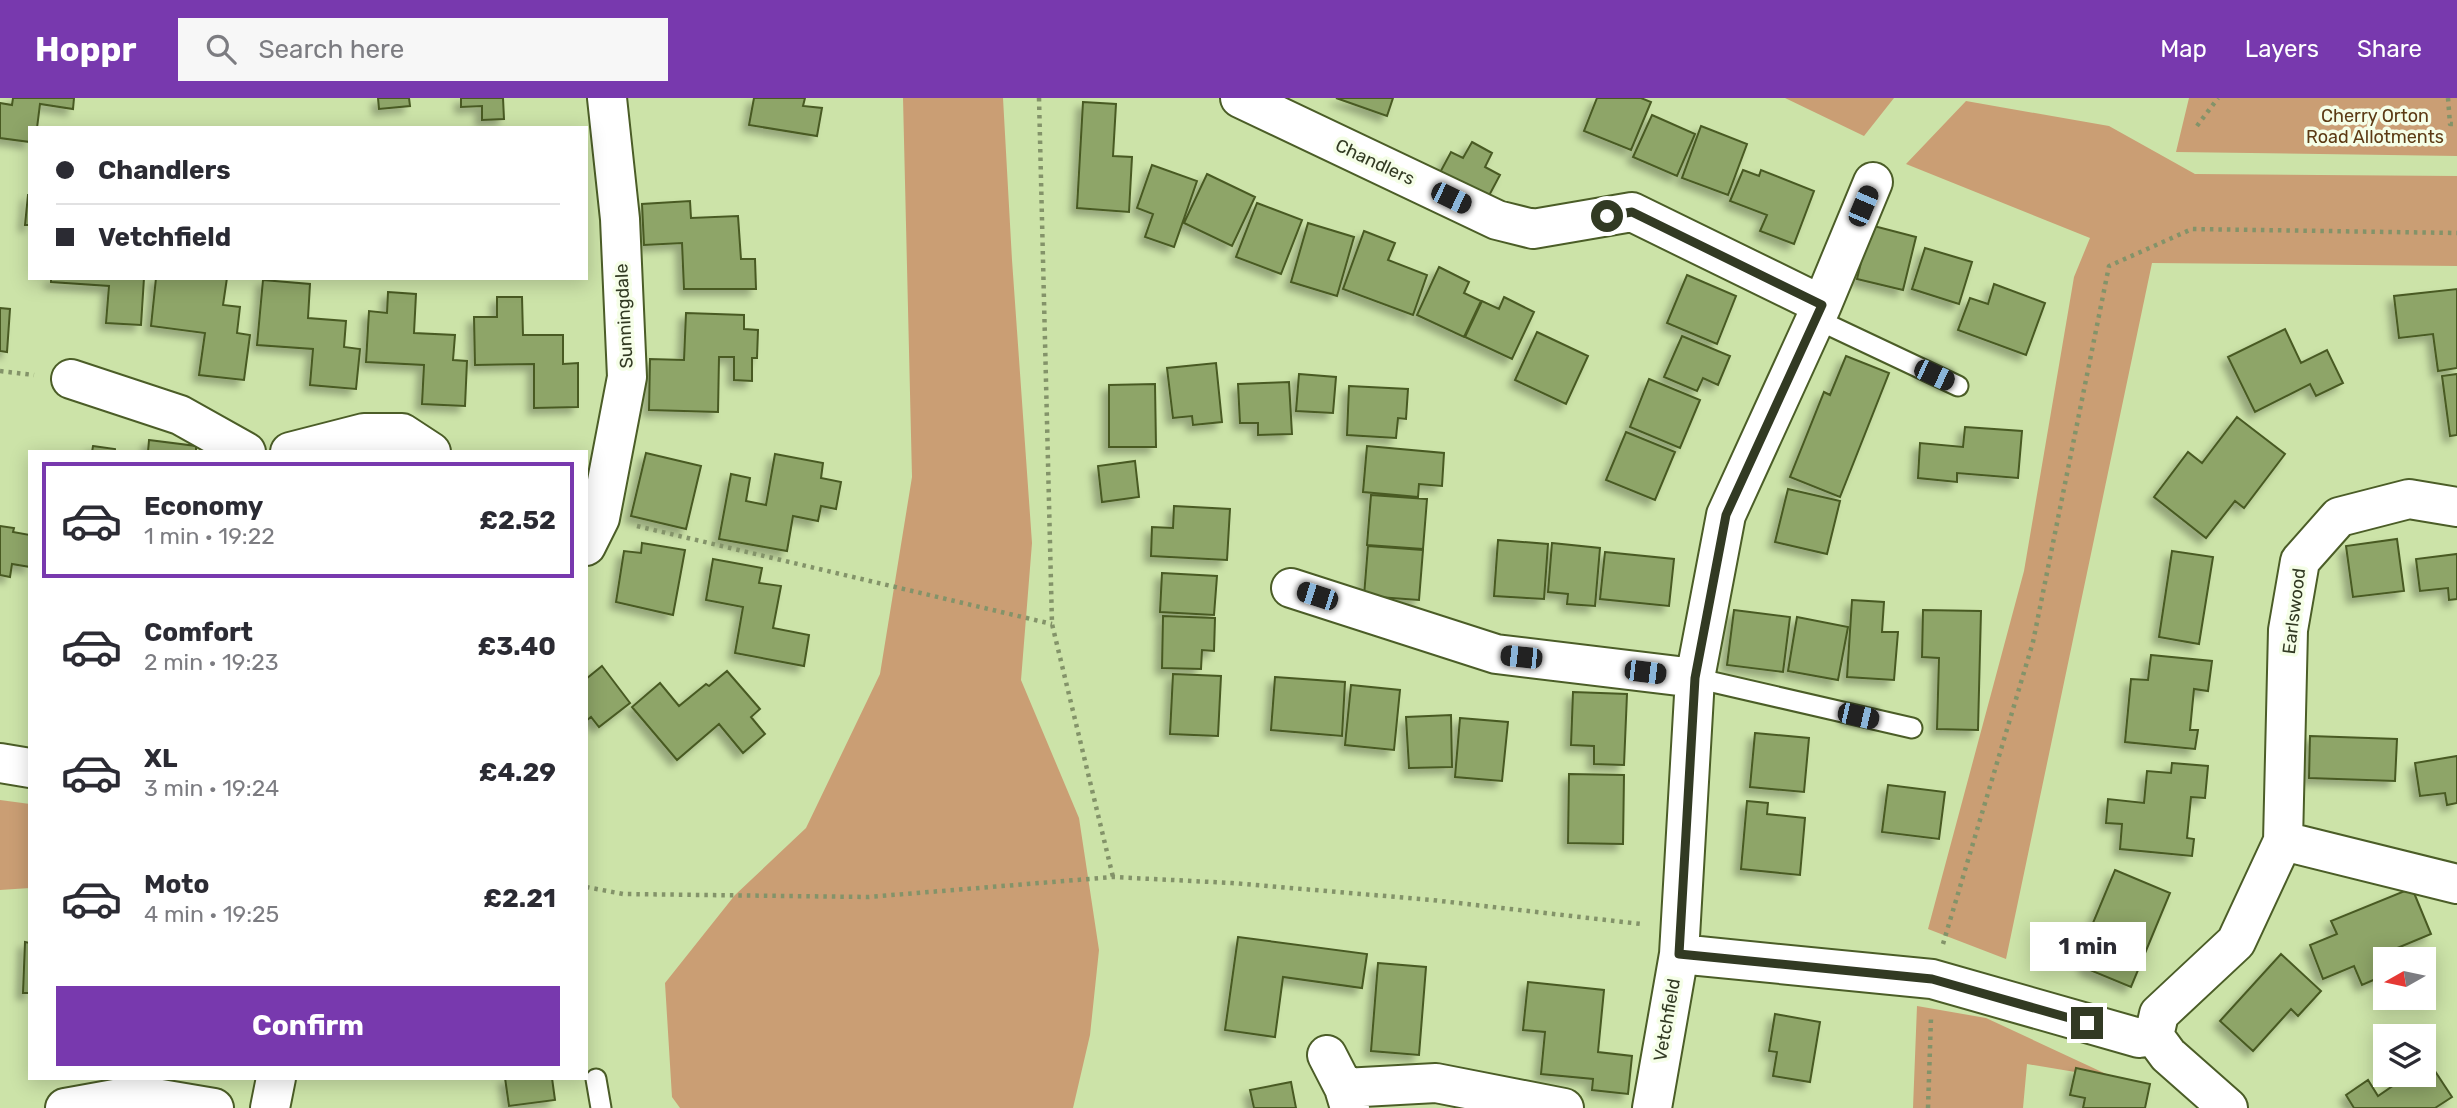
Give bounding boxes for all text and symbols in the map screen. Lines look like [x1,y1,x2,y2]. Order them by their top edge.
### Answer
search box [178,18,668,81]
text: Hoppr [35,30,136,69]
icon: search [202,30,240,68]
text: Search here [258,34,404,65]
text: Map [2160,35,2207,63]
text: Layers [2245,35,2319,63]
text: Share [2357,35,2422,63]
park label: Cherry Orton Road Allotments [2306,105,2444,148]
street label: Chandlers [1332,134,1418,190]
text: Chandlers [98,155,231,186]
car [1428,179,1475,217]
car [1846,183,1881,229]
route start [1591,200,1623,232]
text: Vetchfield [98,222,231,253]
street label: Sunningdale [610,263,638,369]
car [1911,357,1958,393]
icon: car [60,489,123,552]
text: Economy [144,491,263,522]
text: £2.52 [479,505,556,536]
text: 1 min · 19:22 [144,522,275,550]
street label: Earlswood [2278,567,2310,655]
car [1294,580,1341,612]
icon: car [60,615,123,678]
text: Comfort [144,617,253,648]
text: £3.40 [477,631,556,662]
car [1500,644,1543,670]
text: 2 min · 19:23 [144,648,279,676]
car [1623,659,1668,685]
car [1836,701,1881,731]
icon: car [60,741,123,804]
text: XL [144,743,177,774]
text: £4.29 [479,757,556,788]
text: 3 min · 19:24 [144,774,279,802]
icon: car [60,867,123,930]
text: Moto [144,869,209,900]
text: £2.21 [483,883,556,914]
text: 4 min · 19:25 [144,900,279,928]
callout: 1 min [2029,922,2145,970]
text: 1 min [2059,932,2117,960]
north arrow [2373,947,2436,1010]
map controls [2373,947,2436,1087]
street label: Vetchfield [1649,977,1685,1063]
button: Confirm [56,986,560,1066]
route end [2071,1007,2103,1039]
button: layers [2373,1024,2436,1087]

